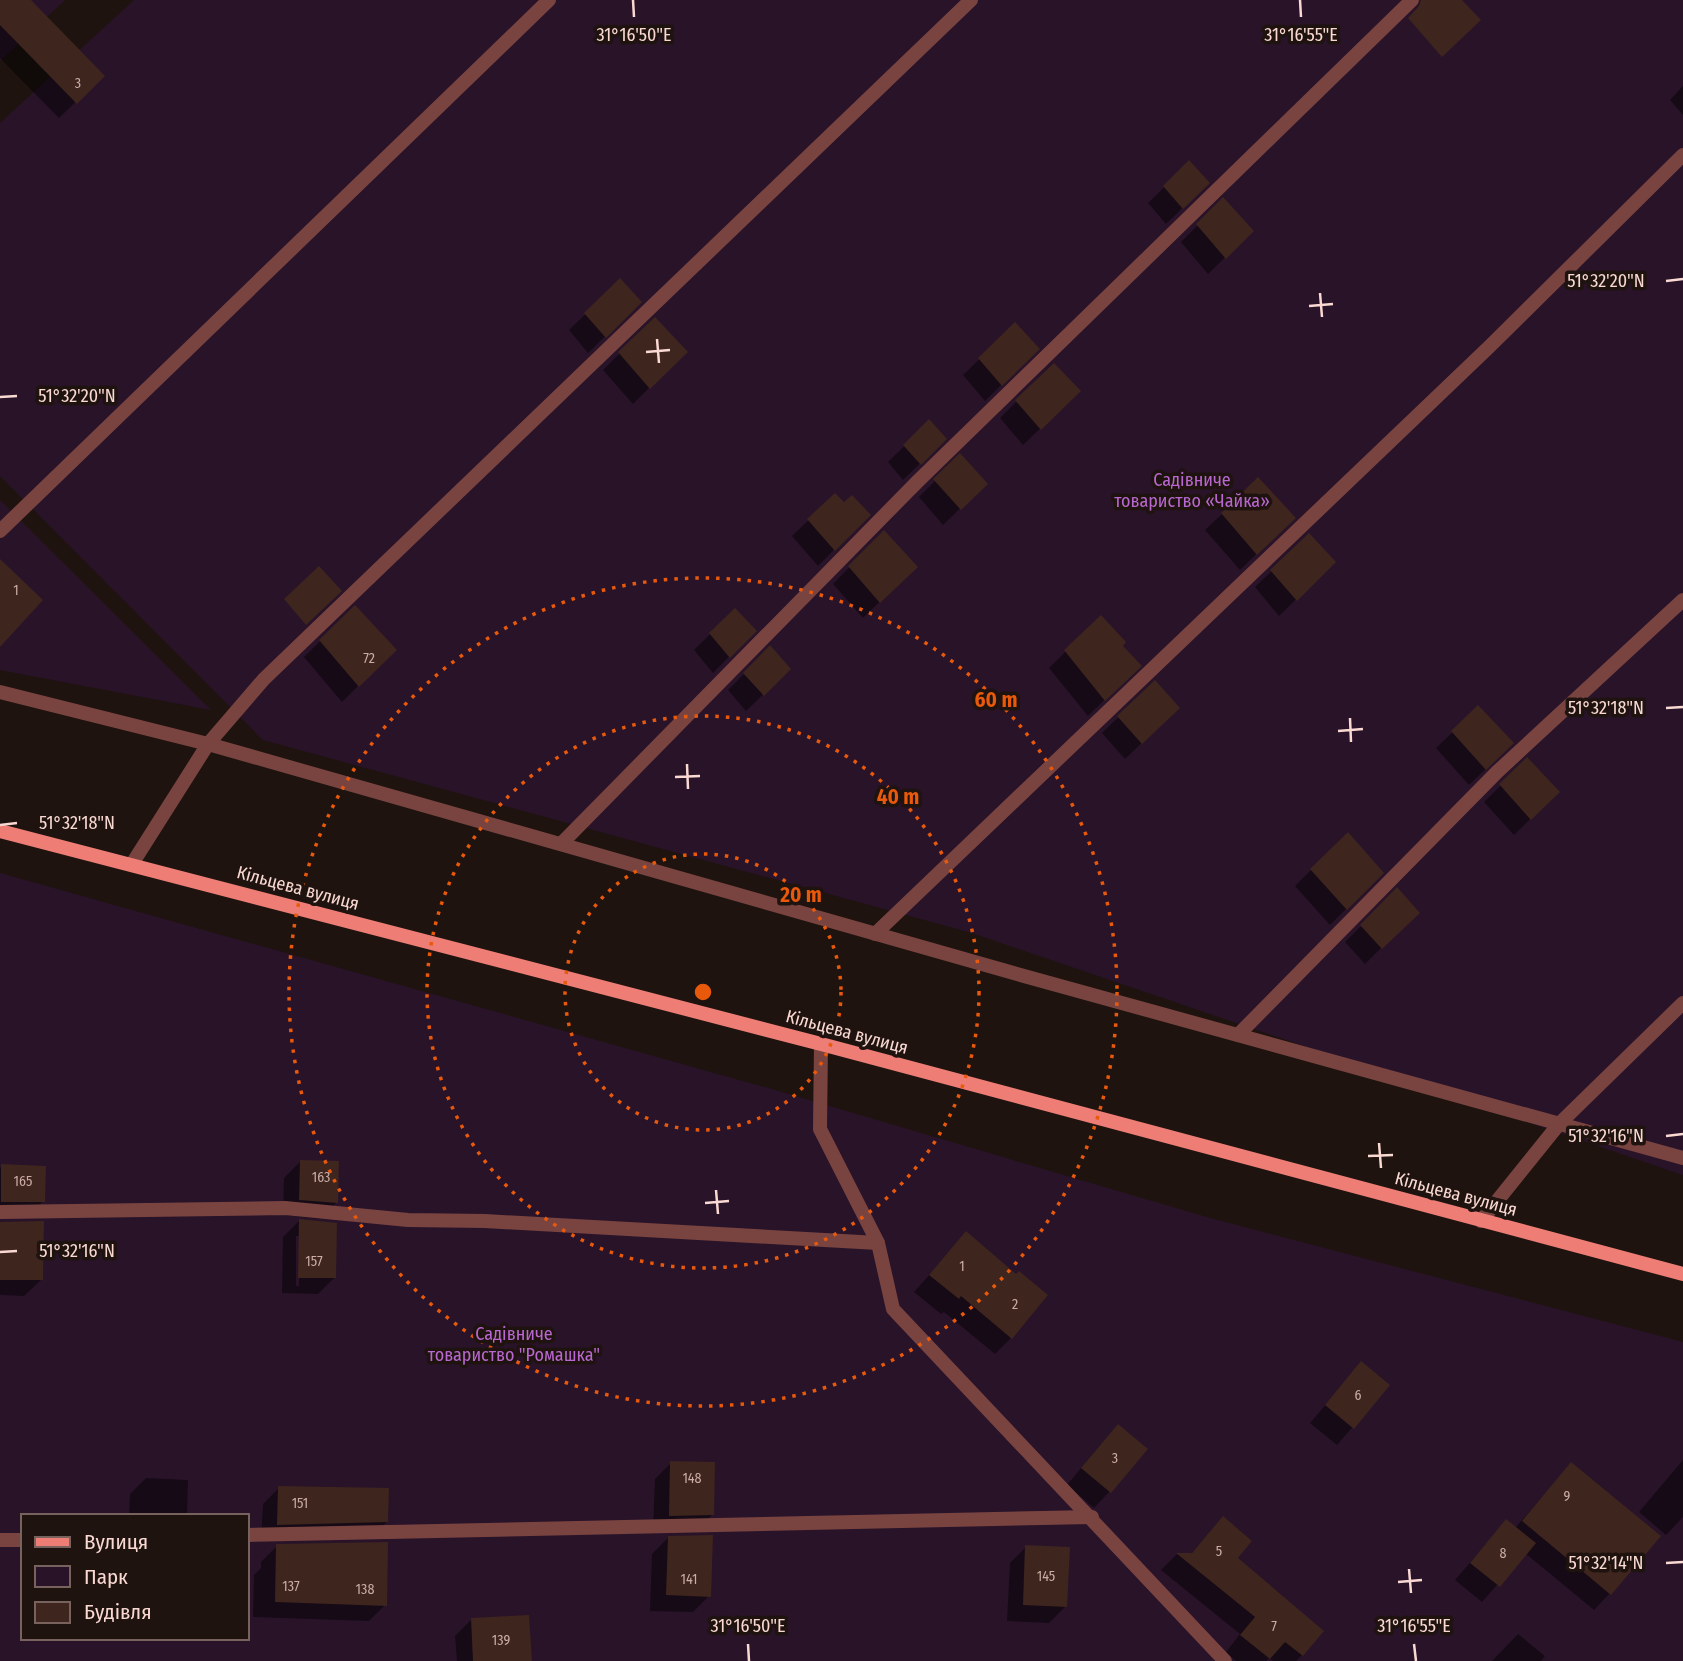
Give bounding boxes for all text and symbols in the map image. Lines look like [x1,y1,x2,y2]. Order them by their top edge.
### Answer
text: 31°16'50"E [596,24,672,46]
text: 31°16'55"E [1264,24,1338,46]
house number: 3 [75,75,81,92]
text: 51°32'20"N [1567,270,1645,292]
text: 51°32'20"N [38,385,116,407]
park label: Садівниче товариство «Чайка» [1114,469,1270,512]
house number: 1 [13,582,19,599]
house number: 72 [363,650,375,667]
text: 60 m [975,687,1017,713]
text: 51°32'18"N [1568,697,1644,719]
text: 40 m [877,784,919,810]
text: 51°32'18"N [39,812,115,834]
street label: Кільцева вулиця [234,861,362,915]
text: 20 m [779,882,822,908]
centre of rings [691,980,715,1004]
street label: Кільцева вулиця [783,1005,911,1059]
text: 51°32'16"N [1568,1125,1644,1147]
street label: Кільцева вулиця [1392,1167,1520,1221]
house number: 163 [312,1169,330,1186]
house number: 165 [14,1173,32,1190]
text: 51°32'16"N [39,1240,115,1262]
house number: 157 [305,1253,323,1270]
house number: 1 [959,1258,965,1275]
house number: 2 [1012,1296,1018,1313]
park label: Садівниче товариство "Ромашка" [428,1323,600,1366]
house number: 6 [1355,1387,1362,1404]
house number: 3 [1112,1450,1118,1467]
house number: 148 [682,1470,702,1487]
house number: 9 [1564,1488,1571,1505]
house number: 151 [292,1495,308,1512]
legend [21,1514,248,1640]
text: Вулиця [84,1529,148,1555]
house number: 5 [1216,1543,1222,1560]
house number: 8 [1500,1545,1507,1562]
text: 51°32'14"N [1569,1552,1643,1574]
text: Парк [84,1564,128,1590]
house number: 145 [1037,1568,1055,1585]
house number: 141 [681,1571,697,1588]
house number: 137 [282,1578,300,1595]
house number: 138 [356,1581,374,1598]
text: Будівля [84,1599,152,1625]
text: 31°16'50"E [710,1615,786,1637]
text: 31°16'55"E [1377,1615,1451,1637]
house number: 7 [1271,1618,1277,1635]
house number: 139 [492,1632,510,1649]

